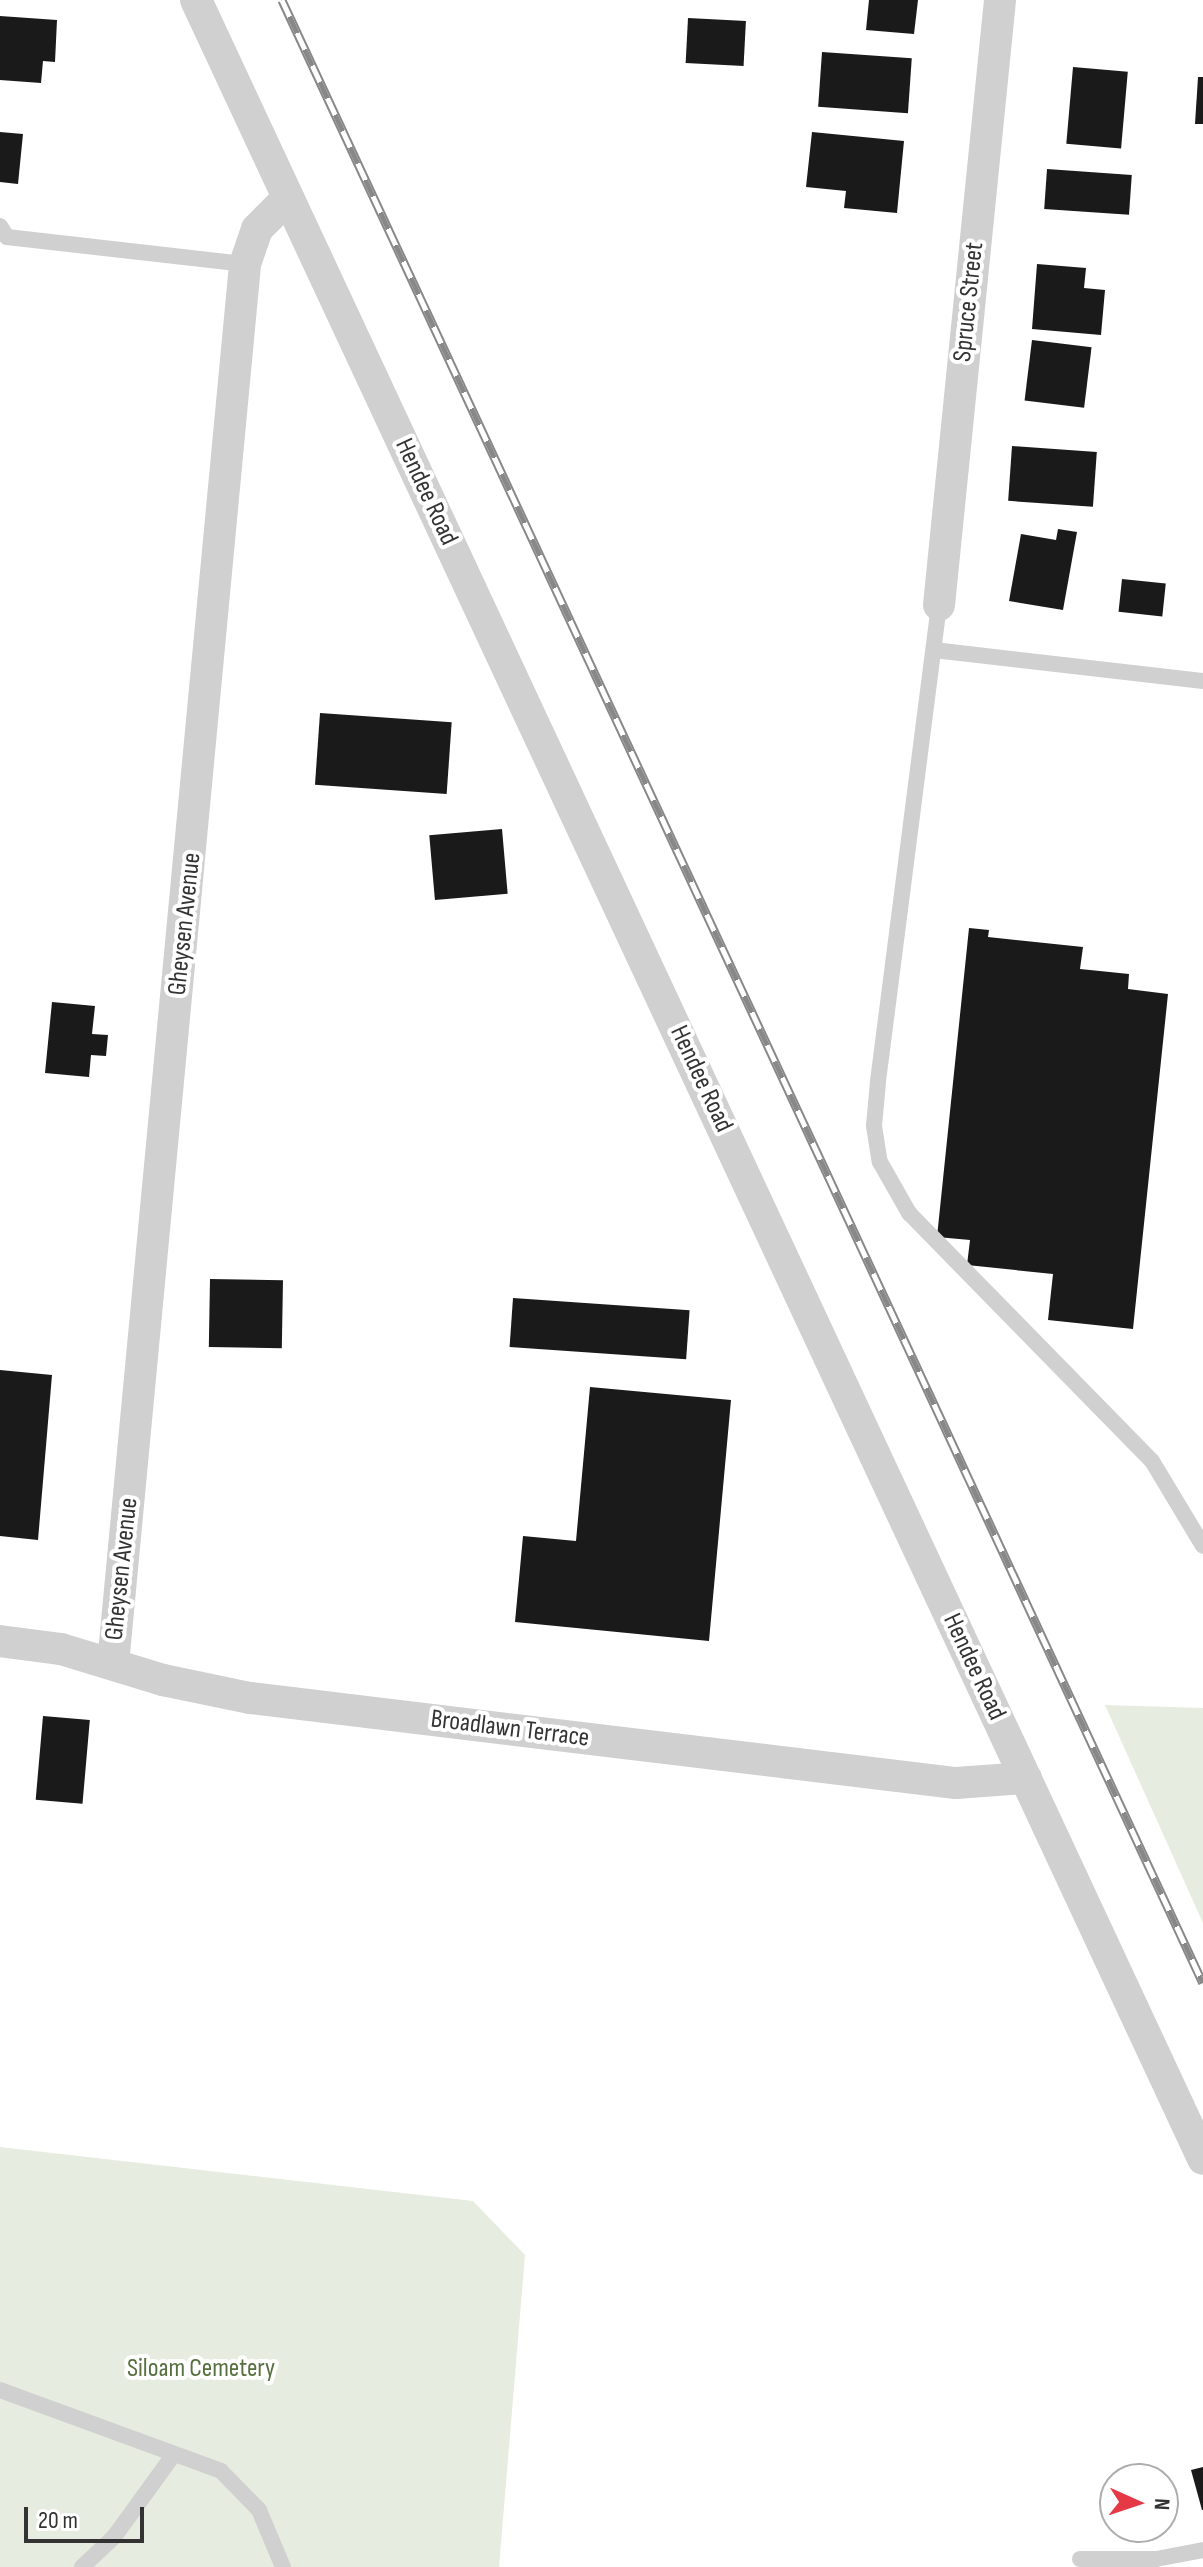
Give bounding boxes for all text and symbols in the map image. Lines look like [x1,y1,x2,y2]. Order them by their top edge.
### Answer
street label: Spruce Street [947,241,991,363]
street label: Hendee Road [388,434,464,550]
street label: Gheysen Avenue [162,851,208,997]
street label: Hendee Road [663,1021,739,1137]
street label: Gheysen Avenue [99,1496,145,1642]
street label: Hendee Road [936,1609,1012,1725]
street label: Broadlawn Terrace [429,1704,591,1754]
park label: Siloam Cemetery [127,2353,275,2385]
north arrow [1099,2463,1179,2543]
scale bar [28,2491,148,2541]
text: N [1148,2498,1175,2511]
text: 20 m [38,2506,78,2535]

